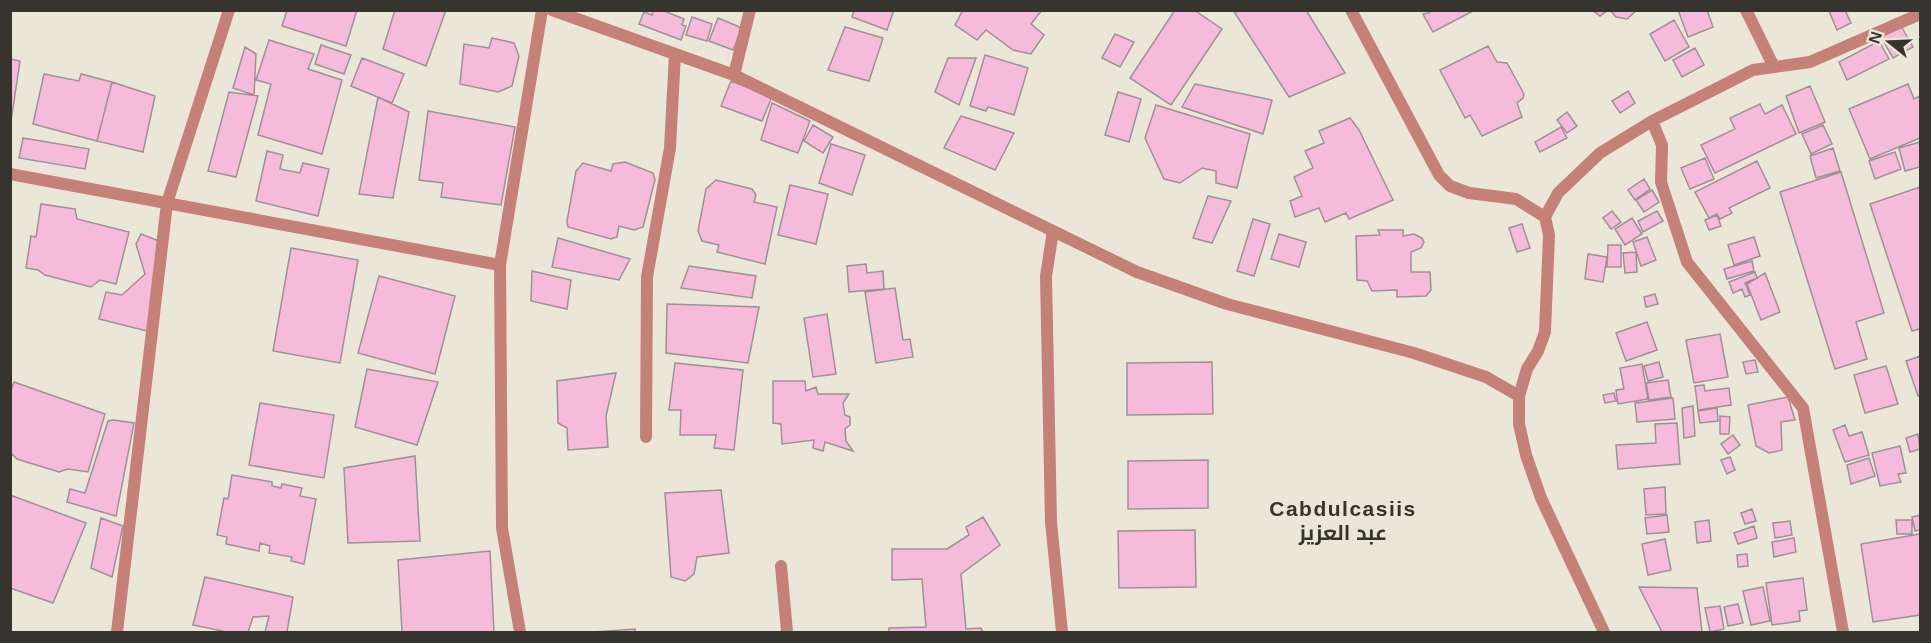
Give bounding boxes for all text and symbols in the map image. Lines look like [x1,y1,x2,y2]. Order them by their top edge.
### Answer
north arrow [1859,12,1919,72]
text: N [1865,29,1885,46]
district label: Cabdulcasiis عبد العزيز [1269,497,1417,545]

